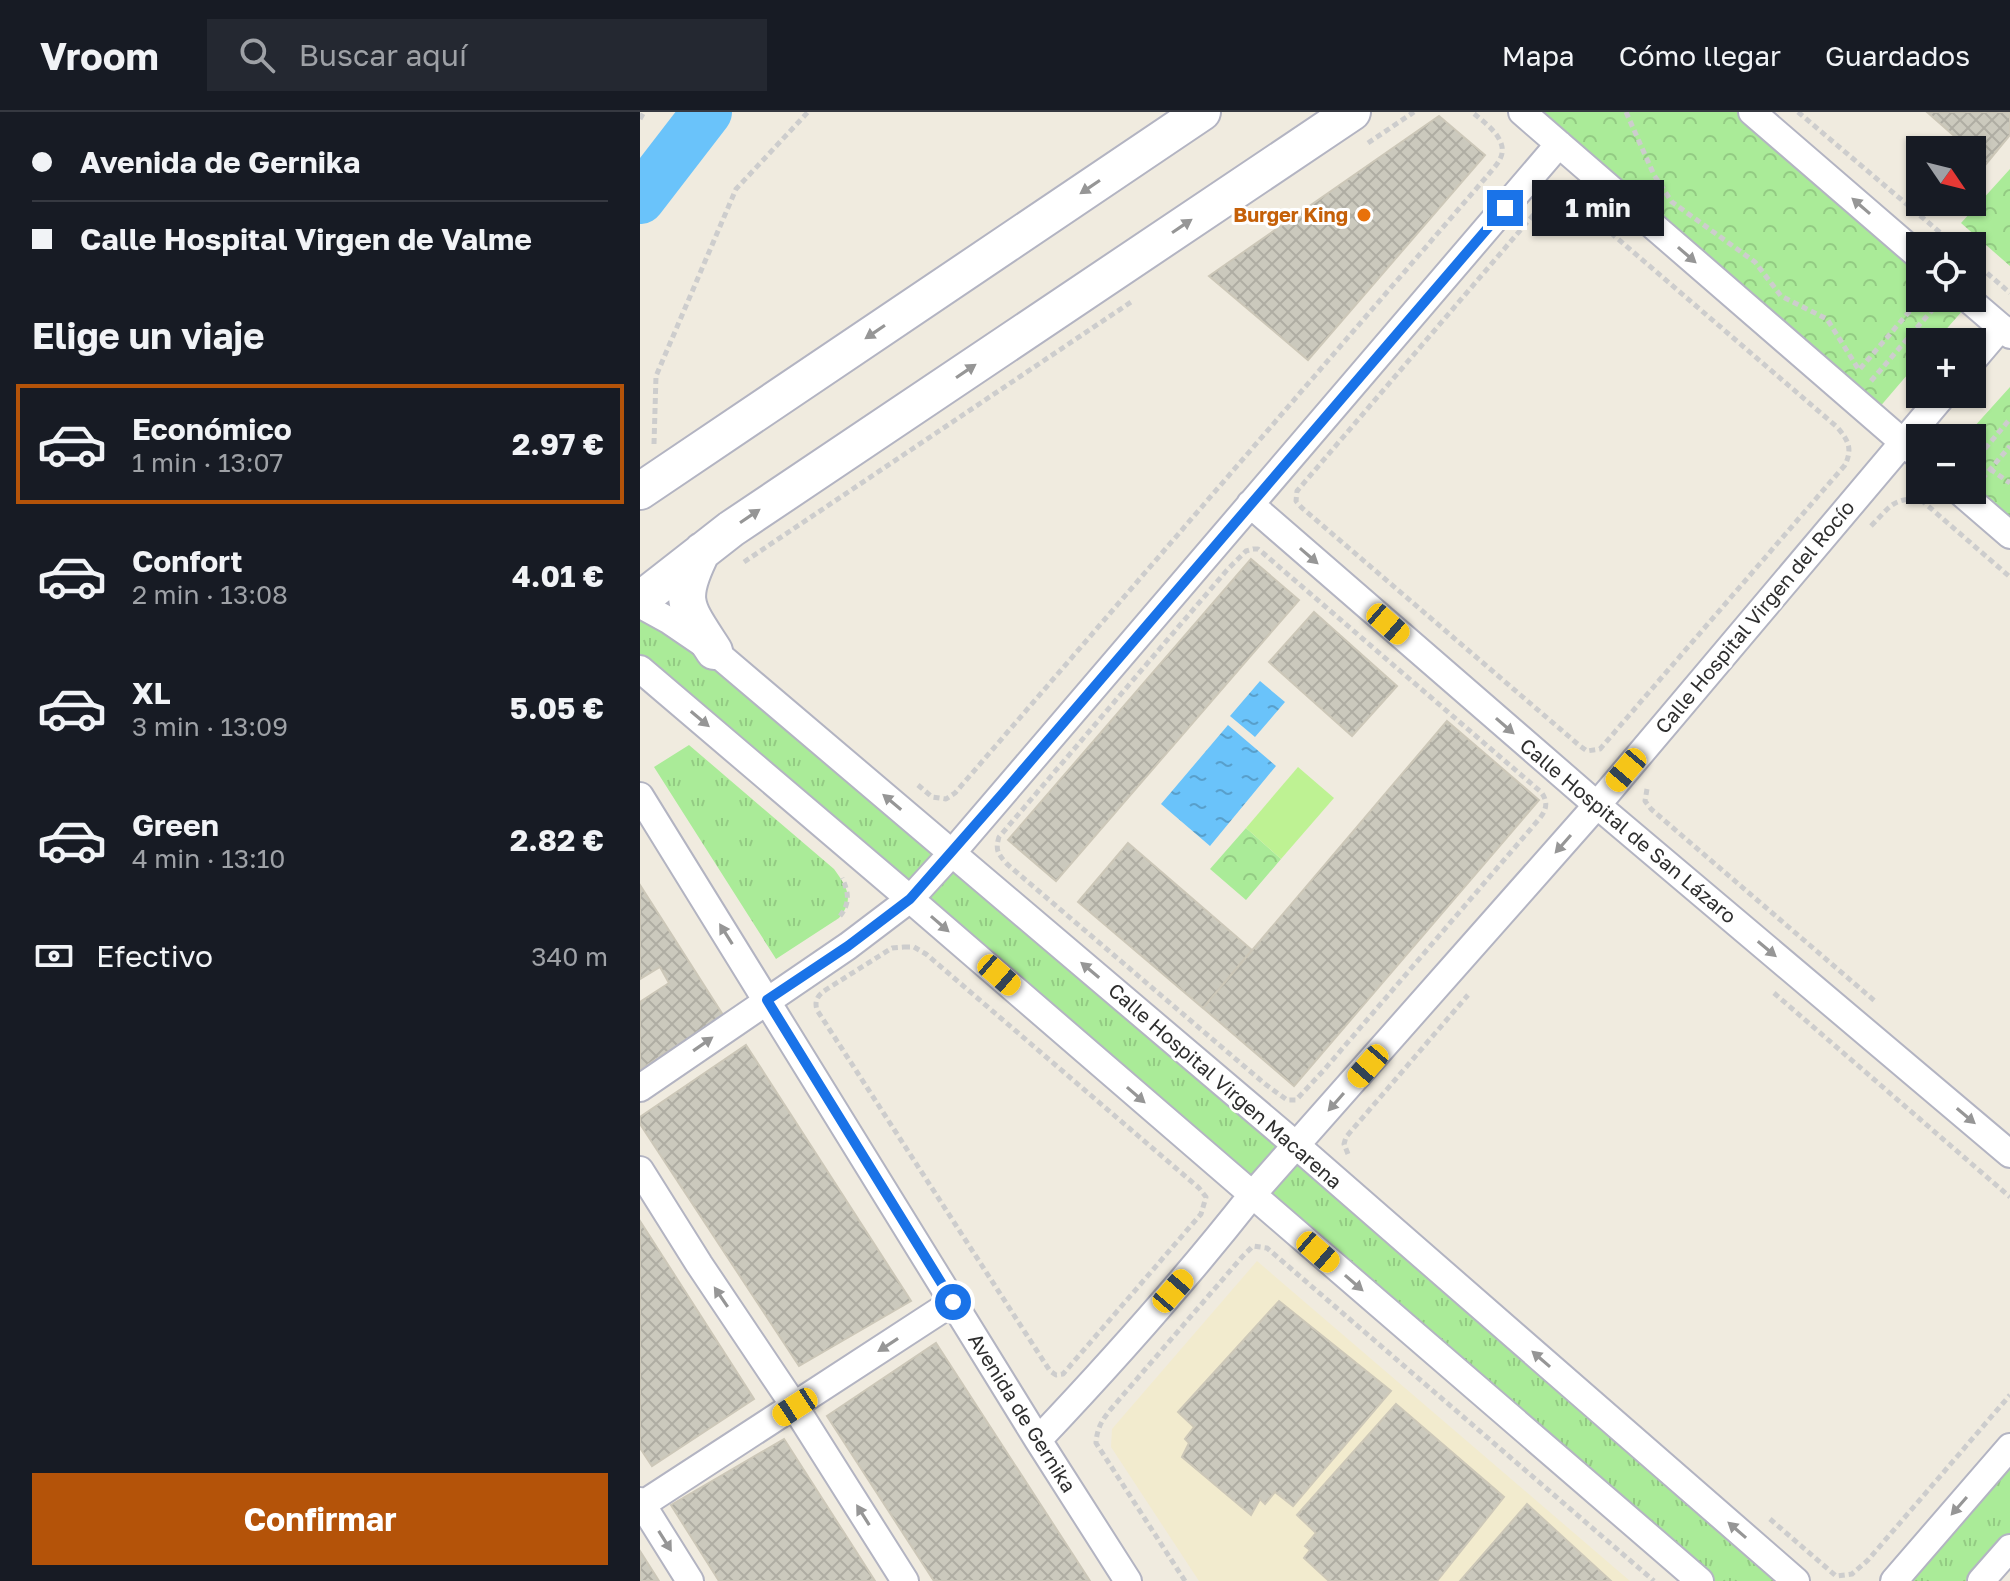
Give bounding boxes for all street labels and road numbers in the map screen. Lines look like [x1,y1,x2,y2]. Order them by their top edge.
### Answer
street label: Calle Hospital Virgen del Rocío [1650,495,1859,738]
street label: Calle Hospital de San Lázaro [1516,733,1742,928]
street label: Calle Hospital Virgen Macarena [1104,977,1347,1193]
street label: Avenida de Gernika [964,1328,1082,1497]

